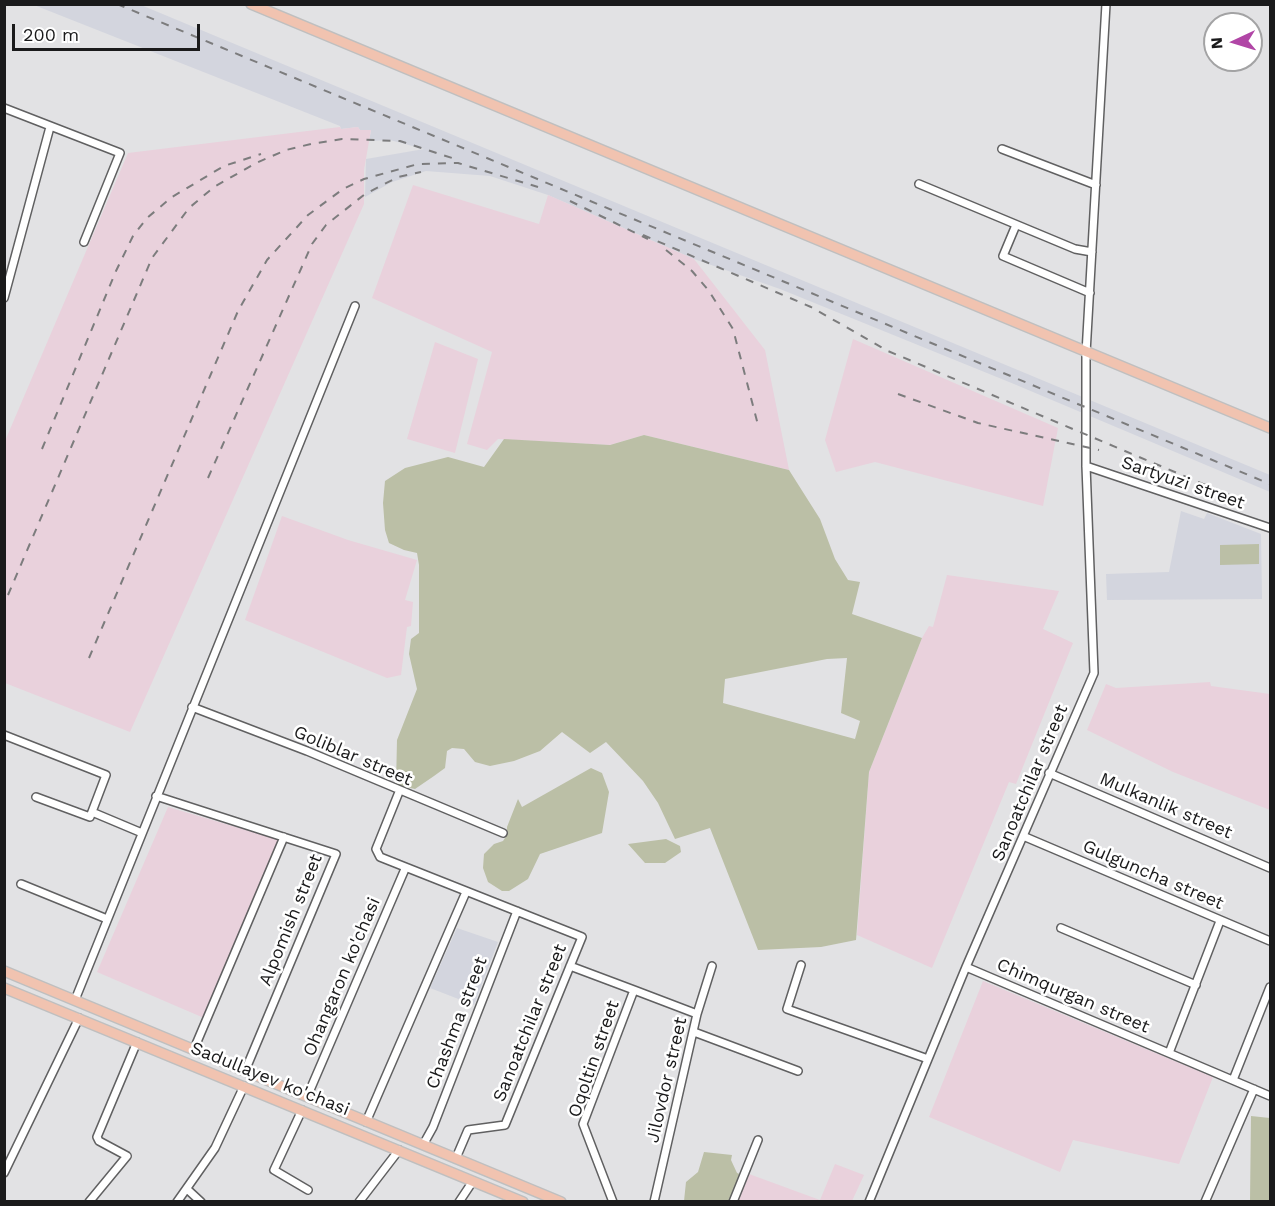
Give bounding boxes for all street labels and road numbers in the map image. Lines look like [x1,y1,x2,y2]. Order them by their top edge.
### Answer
street label: Sartyuzi street [1119,452,1247,514]
street label: Sanoatchilar street [987,701,1073,865]
street label: Goliblar street [290,721,416,791]
street label: Mulkanlik street [1096,768,1236,844]
street label: Gulguncha street [1079,836,1227,914]
street label: Alpomish street [255,851,327,989]
street label: Ohangaron ko'chasi [299,894,385,1060]
street label: Sanoatchilar street [488,941,572,1105]
street label: Chashma street [422,954,492,1092]
street label: Chimqurgan street [993,954,1153,1038]
street label: Oqoltin street [564,998,624,1120]
street label: Jilovdor street [642,1015,692,1145]
street label: Sadullayev ko'chasi [187,1037,353,1121]

